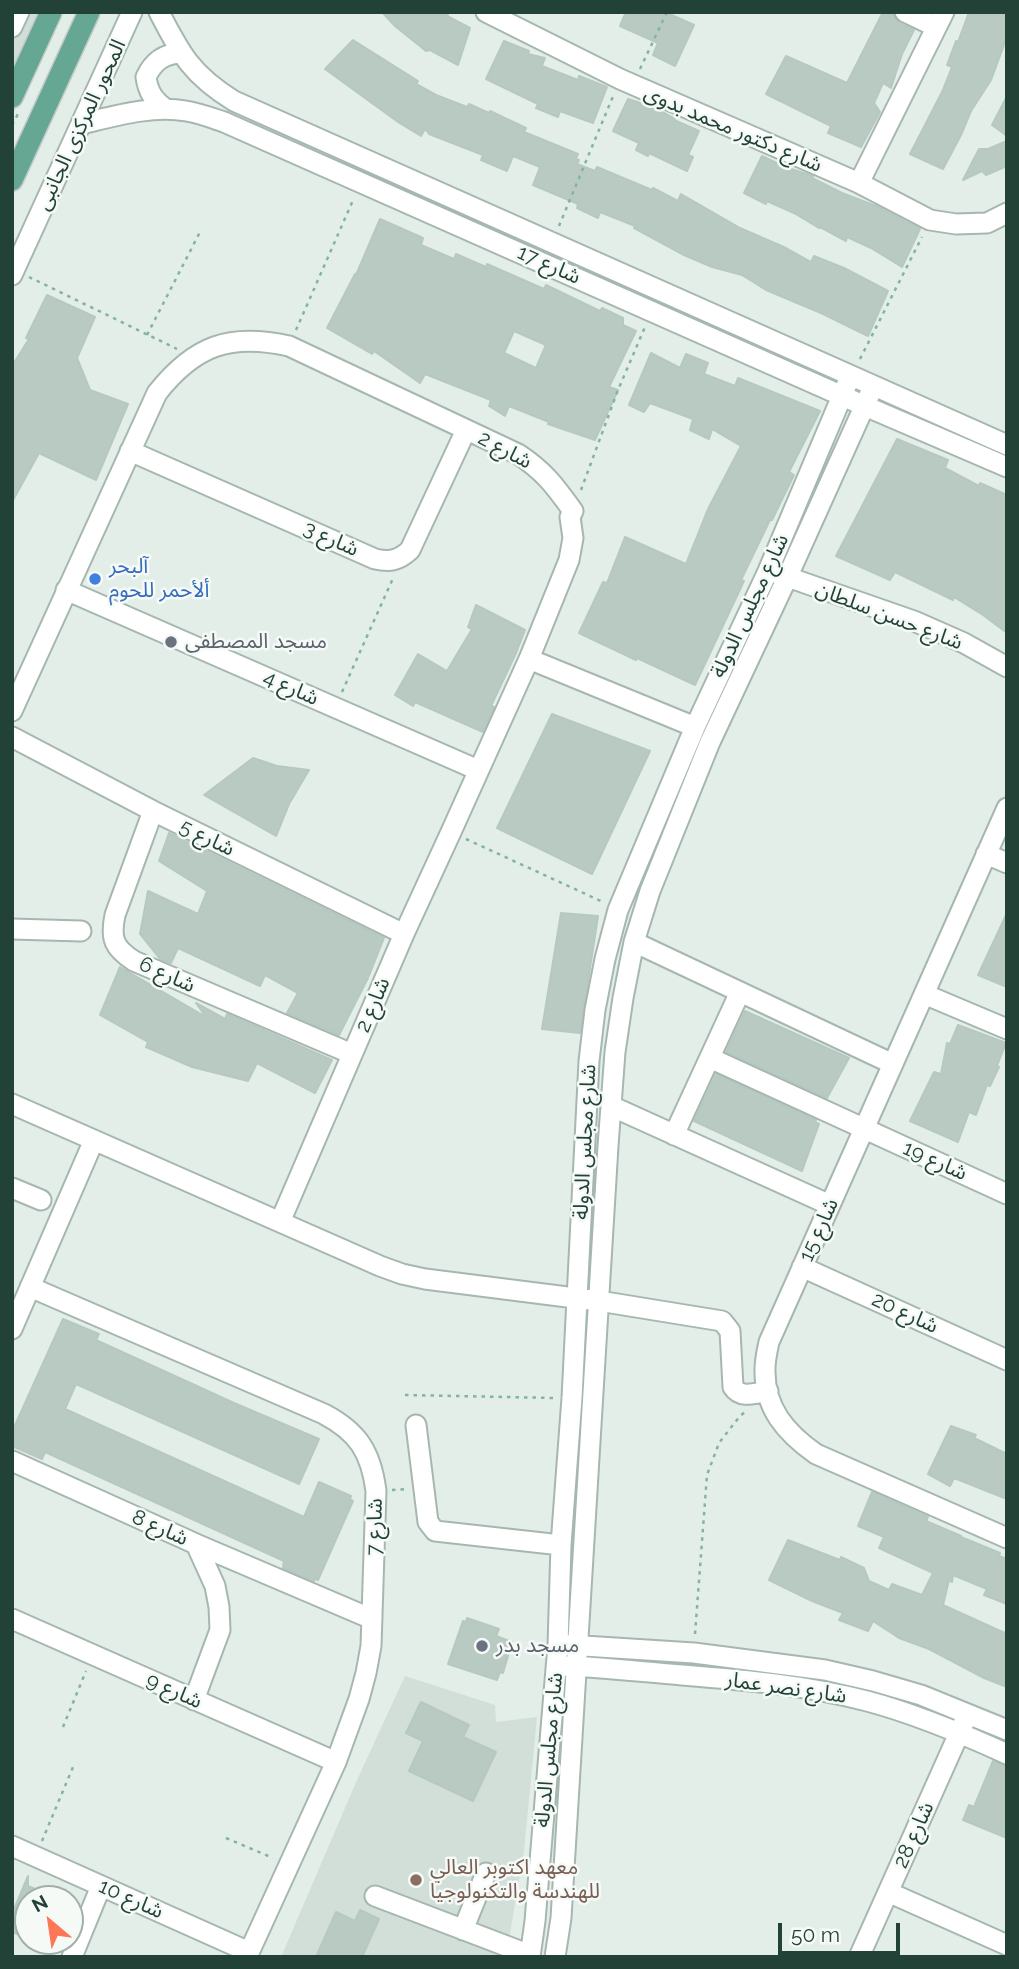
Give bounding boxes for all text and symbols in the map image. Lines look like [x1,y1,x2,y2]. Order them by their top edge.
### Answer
street label: المحور المركزى الجانبى [30,36,132,214]
street label: شارع دكتور محمد بدوى [640,80,826,178]
street label: شارع 17 [514,240,584,290]
street label: شارع 2 [474,425,536,475]
street label: شارع 3 [300,516,362,562]
street label: شارع مجلس الدولة [706,530,794,682]
place label: آلبحر ألأحمر للحوم [109,554,210,604]
marker: آلبحر ألأحمر للحوم [87,571,103,587]
street label: شارع حسن سلطان [812,576,966,656]
place label: مسجد المصطفى [185,629,327,655]
marker: مسجد المصطفى [163,634,179,650]
street label: شارع 4 [259,665,323,711]
street label: شارع 5 [176,814,238,862]
street label: شارع 6 [135,952,199,998]
street label: شارع 2 [350,974,396,1036]
street label: شارع مجلس الدولة [568,1064,602,1220]
street label: شارع 19 [899,1136,971,1186]
street label: شارع 15 [794,1194,844,1266]
street label: شارع 20 [868,1287,942,1339]
street label: شارع 7 [362,1498,388,1556]
street label: شارع 8 [128,1505,192,1551]
place label: مسجد بدر [496,1633,579,1659]
marker: مسجد بدر [474,1638,490,1654]
street label: شارع نصر عمار [724,1667,848,1709]
street label: شارع 9 [142,1668,206,1714]
street label: شارع مجلس الدولة [530,1671,568,1829]
street label: شارع 28 [888,1798,940,1872]
place label: معهد اكتوبر العالي للهندسة والتكنولوجيا [430,1855,600,1905]
marker: معهد اكتوبر العالي للهندسة والتكنولوجيا [408,1872,424,1888]
street label: شارع 10 [95,1874,167,1924]
north arrow [14,1885,84,1955]
text: N [28,1890,51,1917]
scale bar [781,1910,904,1954]
text: 50 m [791,1922,840,1947]

